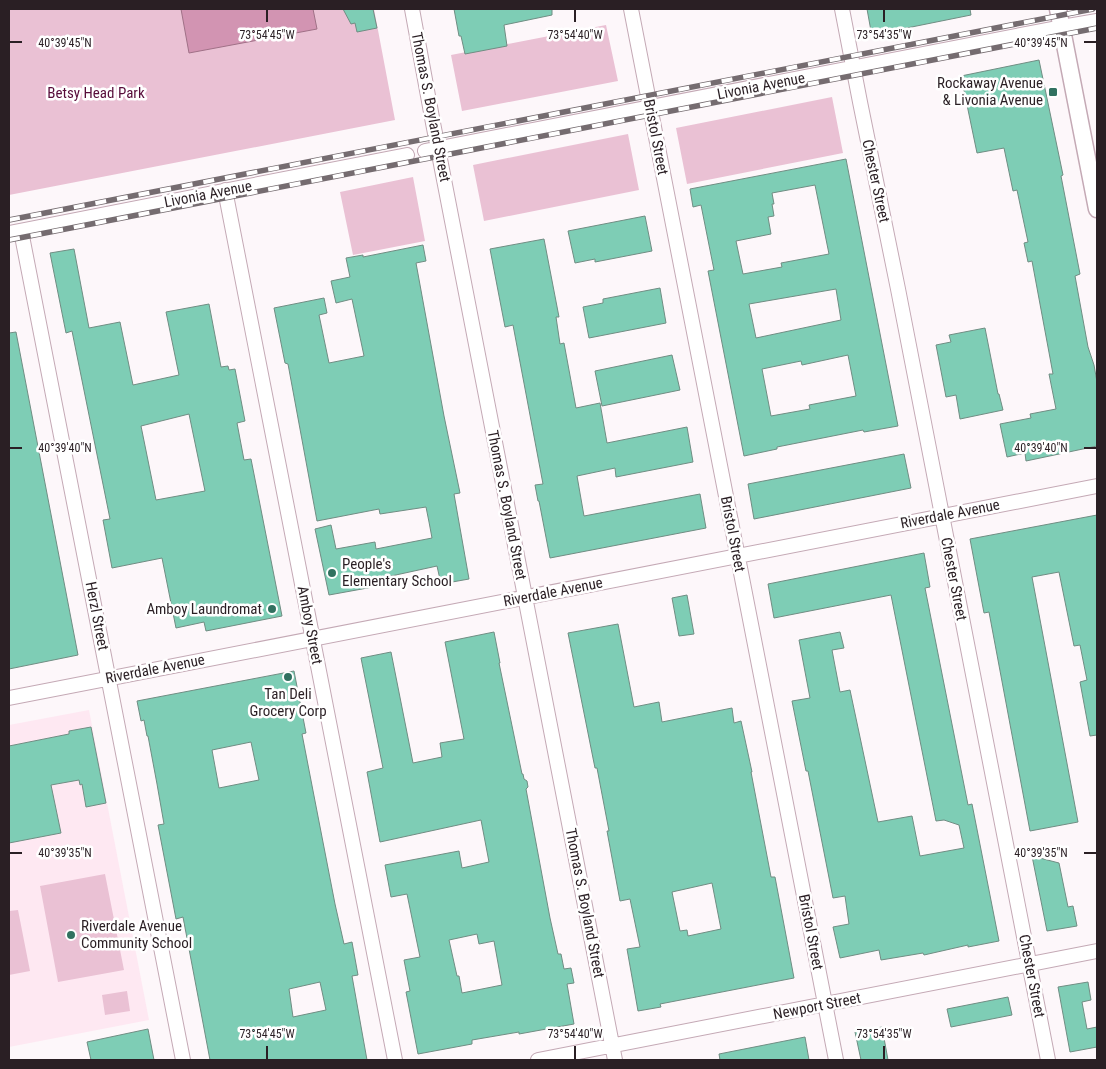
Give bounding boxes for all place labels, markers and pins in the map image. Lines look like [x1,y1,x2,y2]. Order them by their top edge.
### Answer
place label: Rockaway Avenue & Livonia Avenue [937,74,1043,109]
marker: Rockaway Avenue & Livonia Avenue [1047,86,1059,98]
place label: People's Elementary School [342,555,452,590]
marker: People's Elementary School [326,567,338,579]
place label: Amboy Laundromat [146,600,262,618]
marker: Amboy Laundromat [266,603,278,615]
marker: Tan Deli Grocery Corp [282,671,294,683]
place label: Tan Deli Grocery Corp [249,685,327,720]
place label: Riverdale Avenue Community School [81,917,192,952]
marker: Riverdale Avenue Community School [65,929,77,941]

